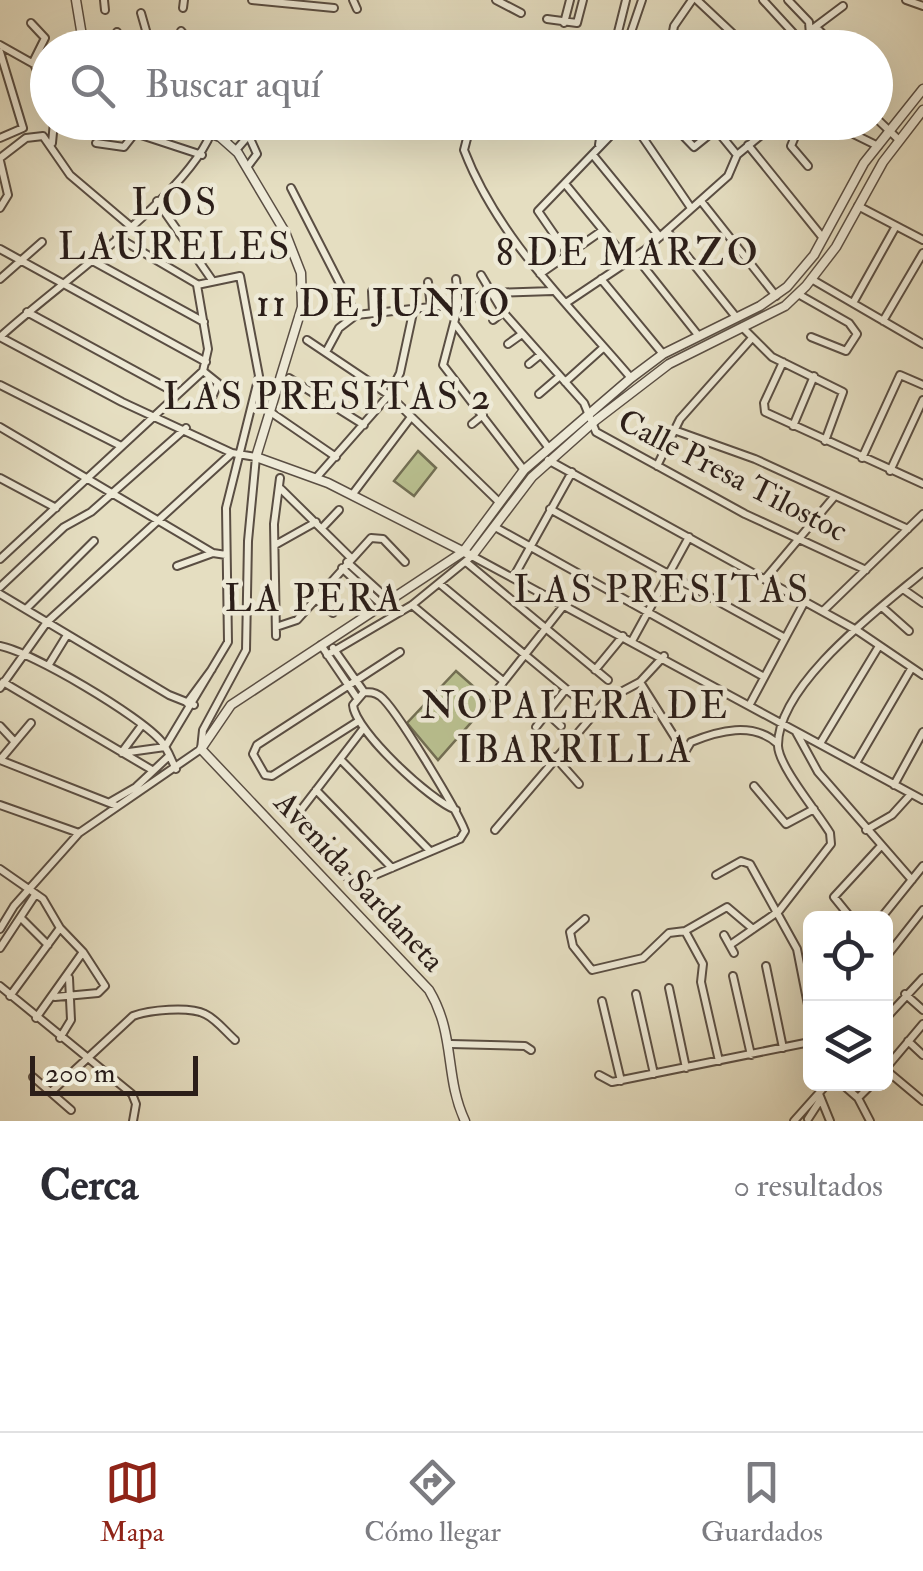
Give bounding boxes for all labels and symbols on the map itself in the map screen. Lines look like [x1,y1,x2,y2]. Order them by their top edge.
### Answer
district label: LOS LAURELES [58,179,292,271]
district label: 8 DE MARZO [496,229,760,277]
district label: 11 DE JUNIO [256,280,512,328]
district label: LAS PRESITAS 2 [163,373,493,421]
street label: Calle Presa Tilostoc [611,401,854,551]
district label: LAS PRESITAS [513,566,811,614]
district label: LA PERA [225,575,403,623]
district label: NOPALERA DE IBARRILLA [421,682,730,774]
street label: Avenida Sardaneta [265,782,454,981]
scale bar [30,1051,198,1096]

